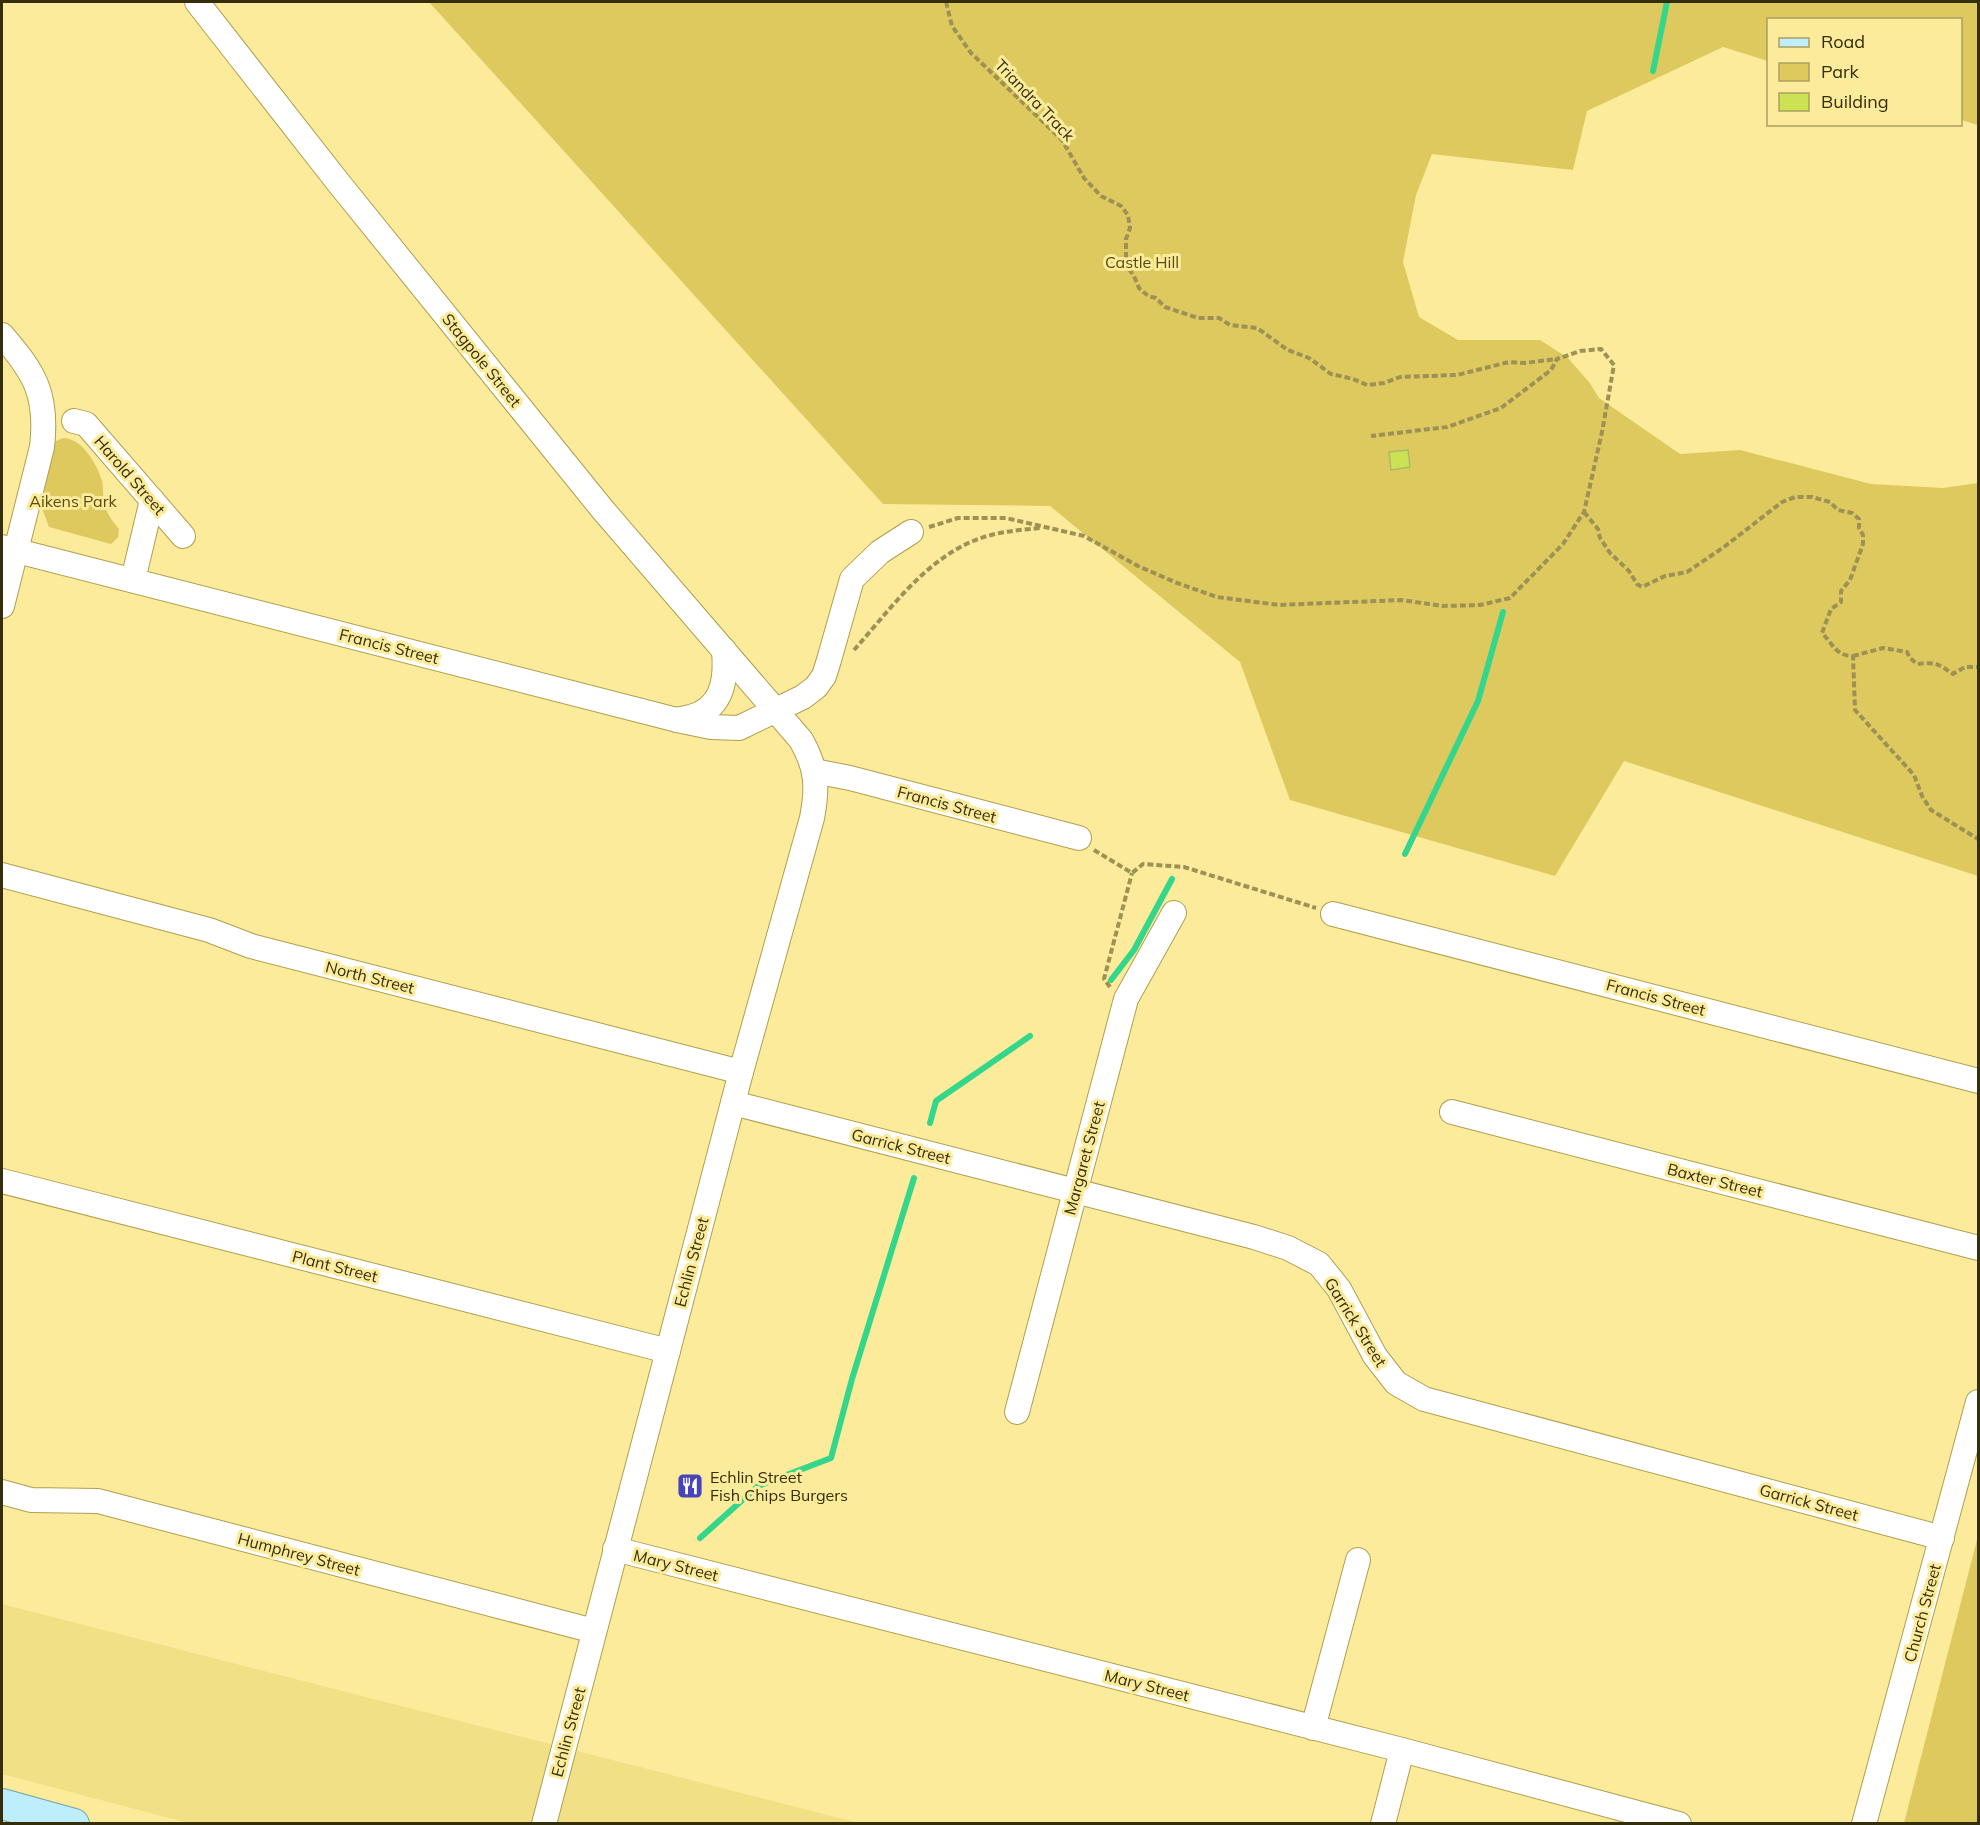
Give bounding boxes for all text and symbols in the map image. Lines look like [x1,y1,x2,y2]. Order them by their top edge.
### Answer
legend [1767,18,1962,126]
text: Road [1821,30,1865,53]
street label: Triandra Track [991,55,1080,146]
text: Park [1821,60,1860,83]
text: Building [1821,90,1889,113]
park label: Castle Hill [1105,252,1179,272]
street label: Stagpole Street [438,309,526,411]
street label: Harold Street [90,431,170,519]
park label: Aikens Park [29,491,117,511]
street label: Francis Street [337,624,441,668]
street label: Francis Street [895,781,999,827]
street label: North Street [324,956,417,998]
street label: Francis Street [1604,974,1708,1020]
street label: Margaret Street [1059,1099,1109,1217]
street label: Garrick Street [849,1124,953,1168]
street label: Baxter Street [1665,1159,1765,1202]
street label: Echlin Street [669,1215,713,1309]
street label: Plant Street [290,1246,380,1286]
street label: Garrick Street [1321,1274,1392,1371]
place label: Echlin Street Fish Chips Burgers [710,1467,848,1505]
restaurant icon: Echlin Street Fish Chips Burgers [675,1471,705,1501]
street label: Garrick Street [1757,1479,1861,1525]
street label: Humphrey Street [236,1528,363,1580]
street label: Mary Street [632,1545,721,1585]
street label: Church Street [1899,1561,1945,1664]
street label: Mary Street [1103,1665,1192,1705]
street label: Echlin Street [546,1685,590,1779]

